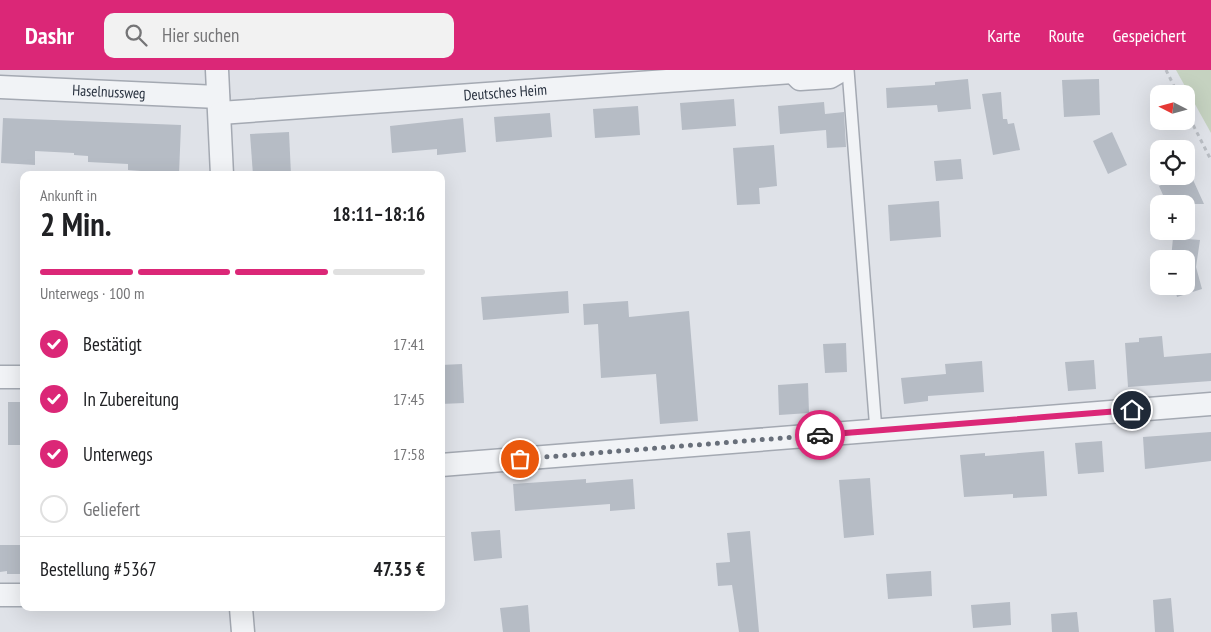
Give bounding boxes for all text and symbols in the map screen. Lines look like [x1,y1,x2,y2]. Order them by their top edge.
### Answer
search box [104,13,454,58]
text: Dashr [25,20,74,51]
icon: search [122,21,150,49]
text: Hier suchen [162,23,239,47]
text: Karte [987,24,1021,47]
text: Route [1049,24,1084,47]
text: Gespeichert [1112,24,1186,47]
street label: Haselnussweg [72,80,146,103]
street label: Deutsches Heim [463,80,548,105]
north arrow [1150,85,1195,130]
map controls [1150,85,1195,295]
button: locate [1150,140,1195,185]
text: Ankunft in [40,185,97,205]
button: + [1150,195,1195,240]
text: 18:11–18:16 [332,202,425,226]
text: 2 Min. [40,203,111,245]
button: − [1150,250,1195,295]
text: Unterwegs · 100 m [40,283,144,303]
icon: check [40,330,68,358]
text: Bestätigt [83,332,142,356]
text: 17:41 [393,334,425,354]
icon: check [40,385,68,413]
text: In Zubereitung [83,387,179,411]
text: 17:45 [393,389,425,409]
pin [1111,389,1153,431]
icon: home [1118,396,1146,424]
courier [795,410,845,460]
icon: car [806,421,834,449]
pin [499,438,541,480]
icon: check [40,440,68,468]
text: Unterwegs [83,442,153,466]
text: 17:58 [393,444,425,464]
icon: bag [506,445,534,473]
text: Geliefert [83,497,140,521]
text: Bestellung #5367 [40,557,157,581]
text: 47.35 € [374,557,425,581]

